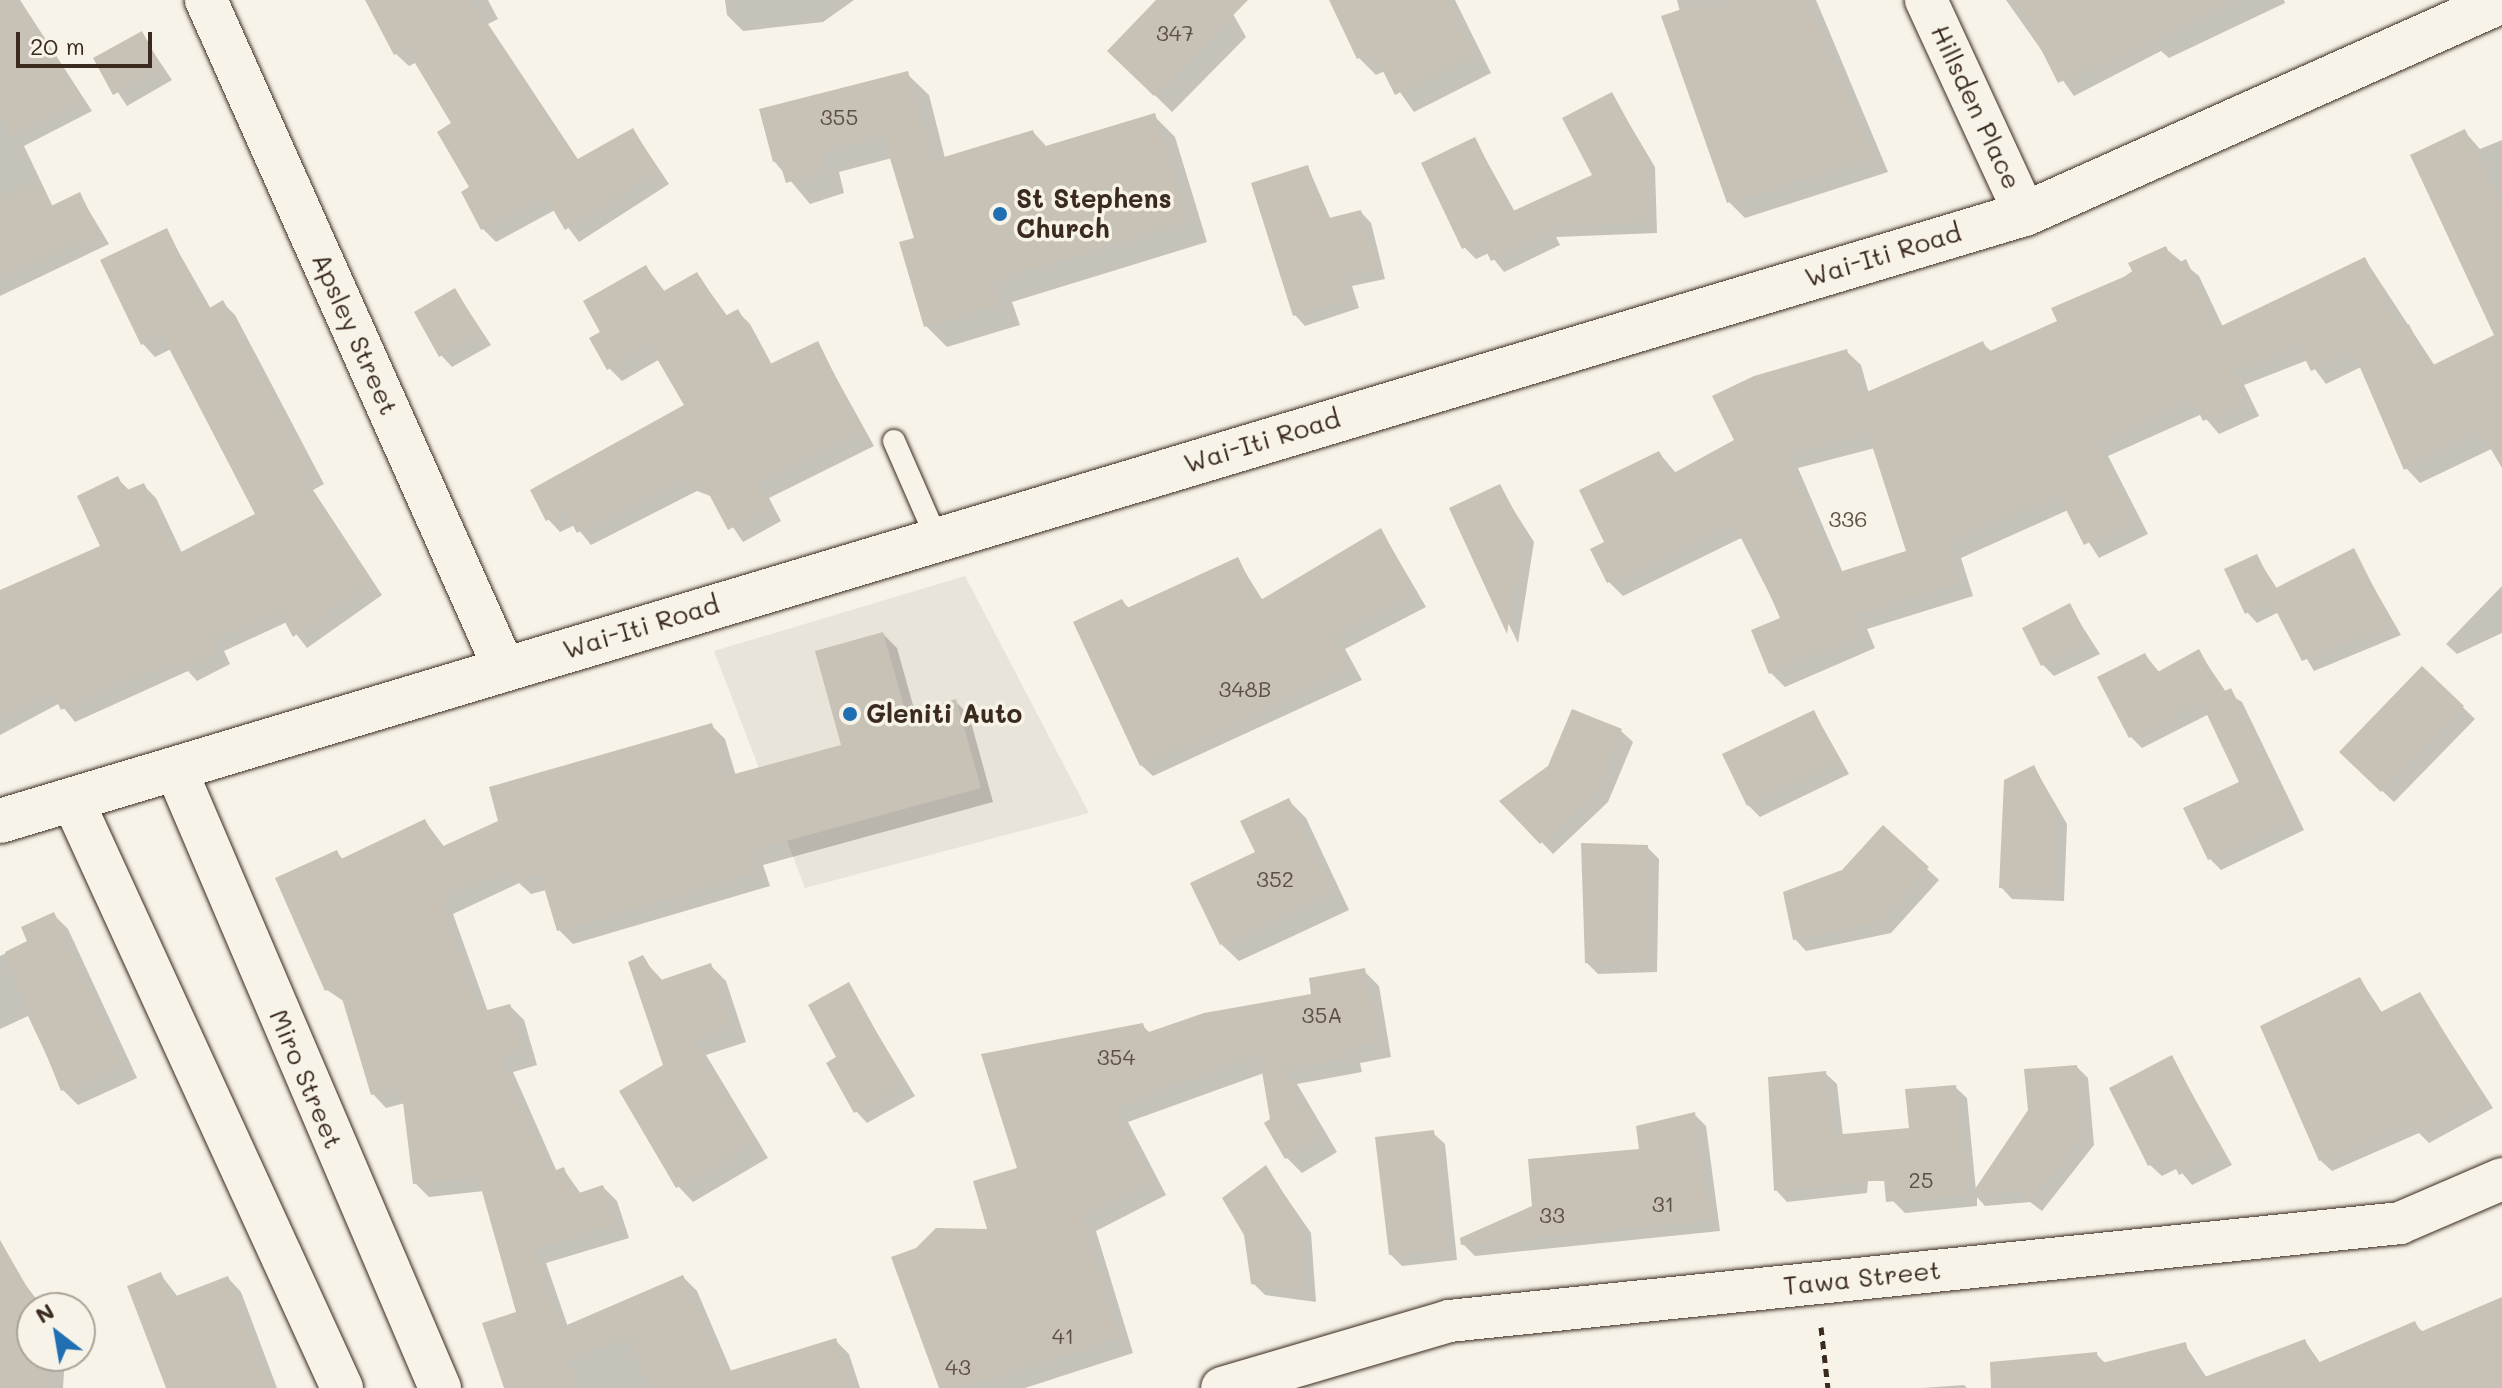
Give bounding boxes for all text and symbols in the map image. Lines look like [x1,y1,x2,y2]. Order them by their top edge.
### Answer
scale bar [20,16,156,66]
house number: 347 [1156,20,1194,46]
street label: Hillsden Place [1924,20,2028,194]
text: 20 m [30,30,85,61]
house number: 355 [820,104,858,130]
place label: St Stephens Church [1016,183,1172,244]
marker: St Stephens Church [991,205,1009,223]
street label: Wai-Iti Road [1801,216,1965,294]
street label: Apsley Street [305,248,405,420]
street label: Wai-Iti Road [1180,402,1344,480]
house number: 336 [1828,506,1868,532]
street label: Wai-Iti Road [559,588,723,666]
house number: 348B [1219,676,1271,702]
place label: Gleniti Auto [866,698,1022,730]
marker: Gleniti Auto [841,705,859,723]
house number: 352 [1256,866,1294,892]
house number: 35A [1302,1002,1342,1028]
street label: Miro Street [263,1005,349,1153]
house number: 354 [1097,1044,1135,1070]
house number: 25 [1908,1167,1934,1193]
house number: 31 [1652,1191,1674,1217]
house number: 33 [1539,1202,1565,1228]
street label: Tawa Street [1782,1254,1942,1302]
north arrow [16,1292,96,1372]
text: N [30,1296,59,1329]
house number: 41 [1052,1323,1074,1349]
house number: 43 [945,1354,971,1380]

